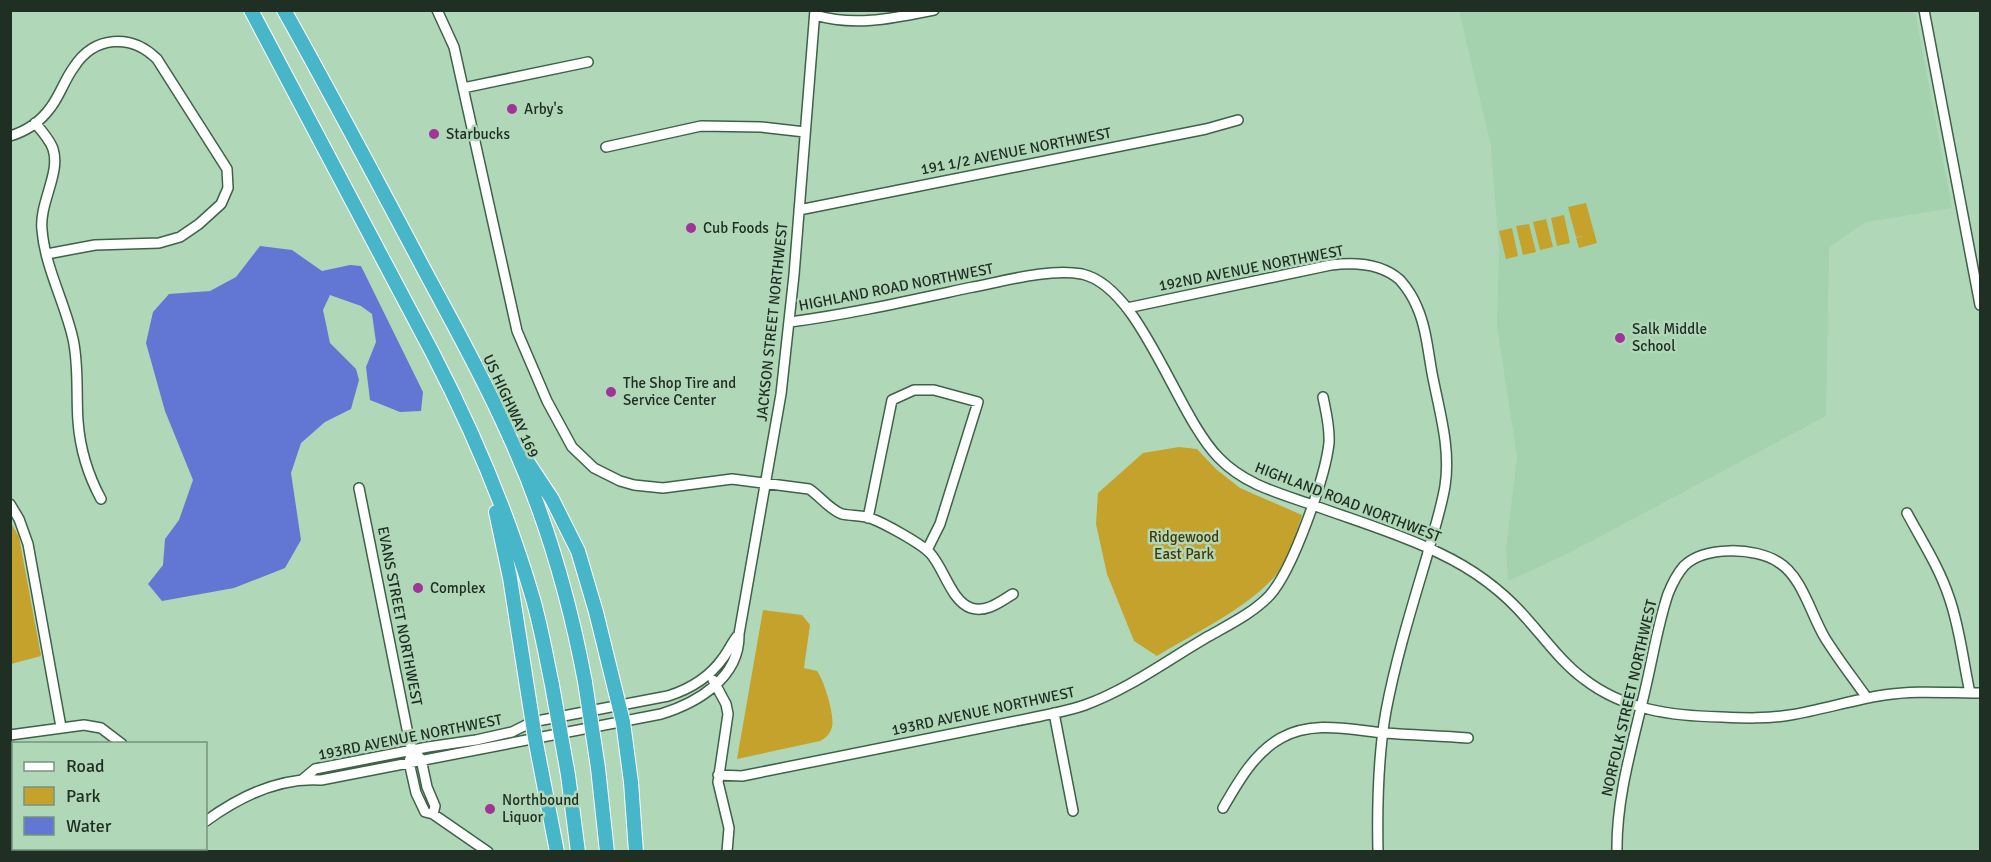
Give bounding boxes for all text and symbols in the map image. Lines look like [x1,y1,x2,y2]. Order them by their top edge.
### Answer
place label: Arby's [524,100,564,118]
marker: Arby's [505,102,519,116]
street label: 191 1/2 AVENUE NORTHWEST [919,124,1113,178]
place label: Starbucks [446,125,510,143]
marker: Starbucks [427,127,441,141]
place label: Cub Foods [703,219,769,237]
marker: Cub Foods [684,221,698,235]
street label: JACKSON STREET NORTHWEST [753,221,791,422]
street label: 192ND AVENUE NORTHWEST [1157,241,1346,295]
street label: HIGHLAND ROAD NORTHWEST [797,259,995,315]
place label: Salk Middle School [1632,320,1707,355]
marker: Salk Middle School [1613,331,1627,345]
street label: US HIGHWAY 169 [479,352,543,460]
place label: The Shop Tire and Service Center [623,374,736,409]
marker: The Shop Tire and Service Center [604,385,618,399]
street label: HIGHLAND ROAD NORTHWEST [1252,458,1444,546]
street label: EVANS STREET NORTHWEST [374,525,426,708]
park label: Ridgewood East Park [1149,528,1219,563]
place label: Complex [430,579,485,597]
marker: Complex [411,581,425,595]
street label: NORFOLK STREET NORTHWEST [1598,597,1661,798]
street label: 193RD AVENUE NORTHWEST [890,683,1077,739]
street label: 193RD AVENUE NORTHWEST [317,710,504,764]
legend [12,742,207,850]
text: Road [66,755,105,777]
text: Park [66,785,101,807]
place label: Northbound Liquor [502,791,579,826]
marker: Northbound Liquor [483,802,497,816]
text: Water [66,815,112,837]

